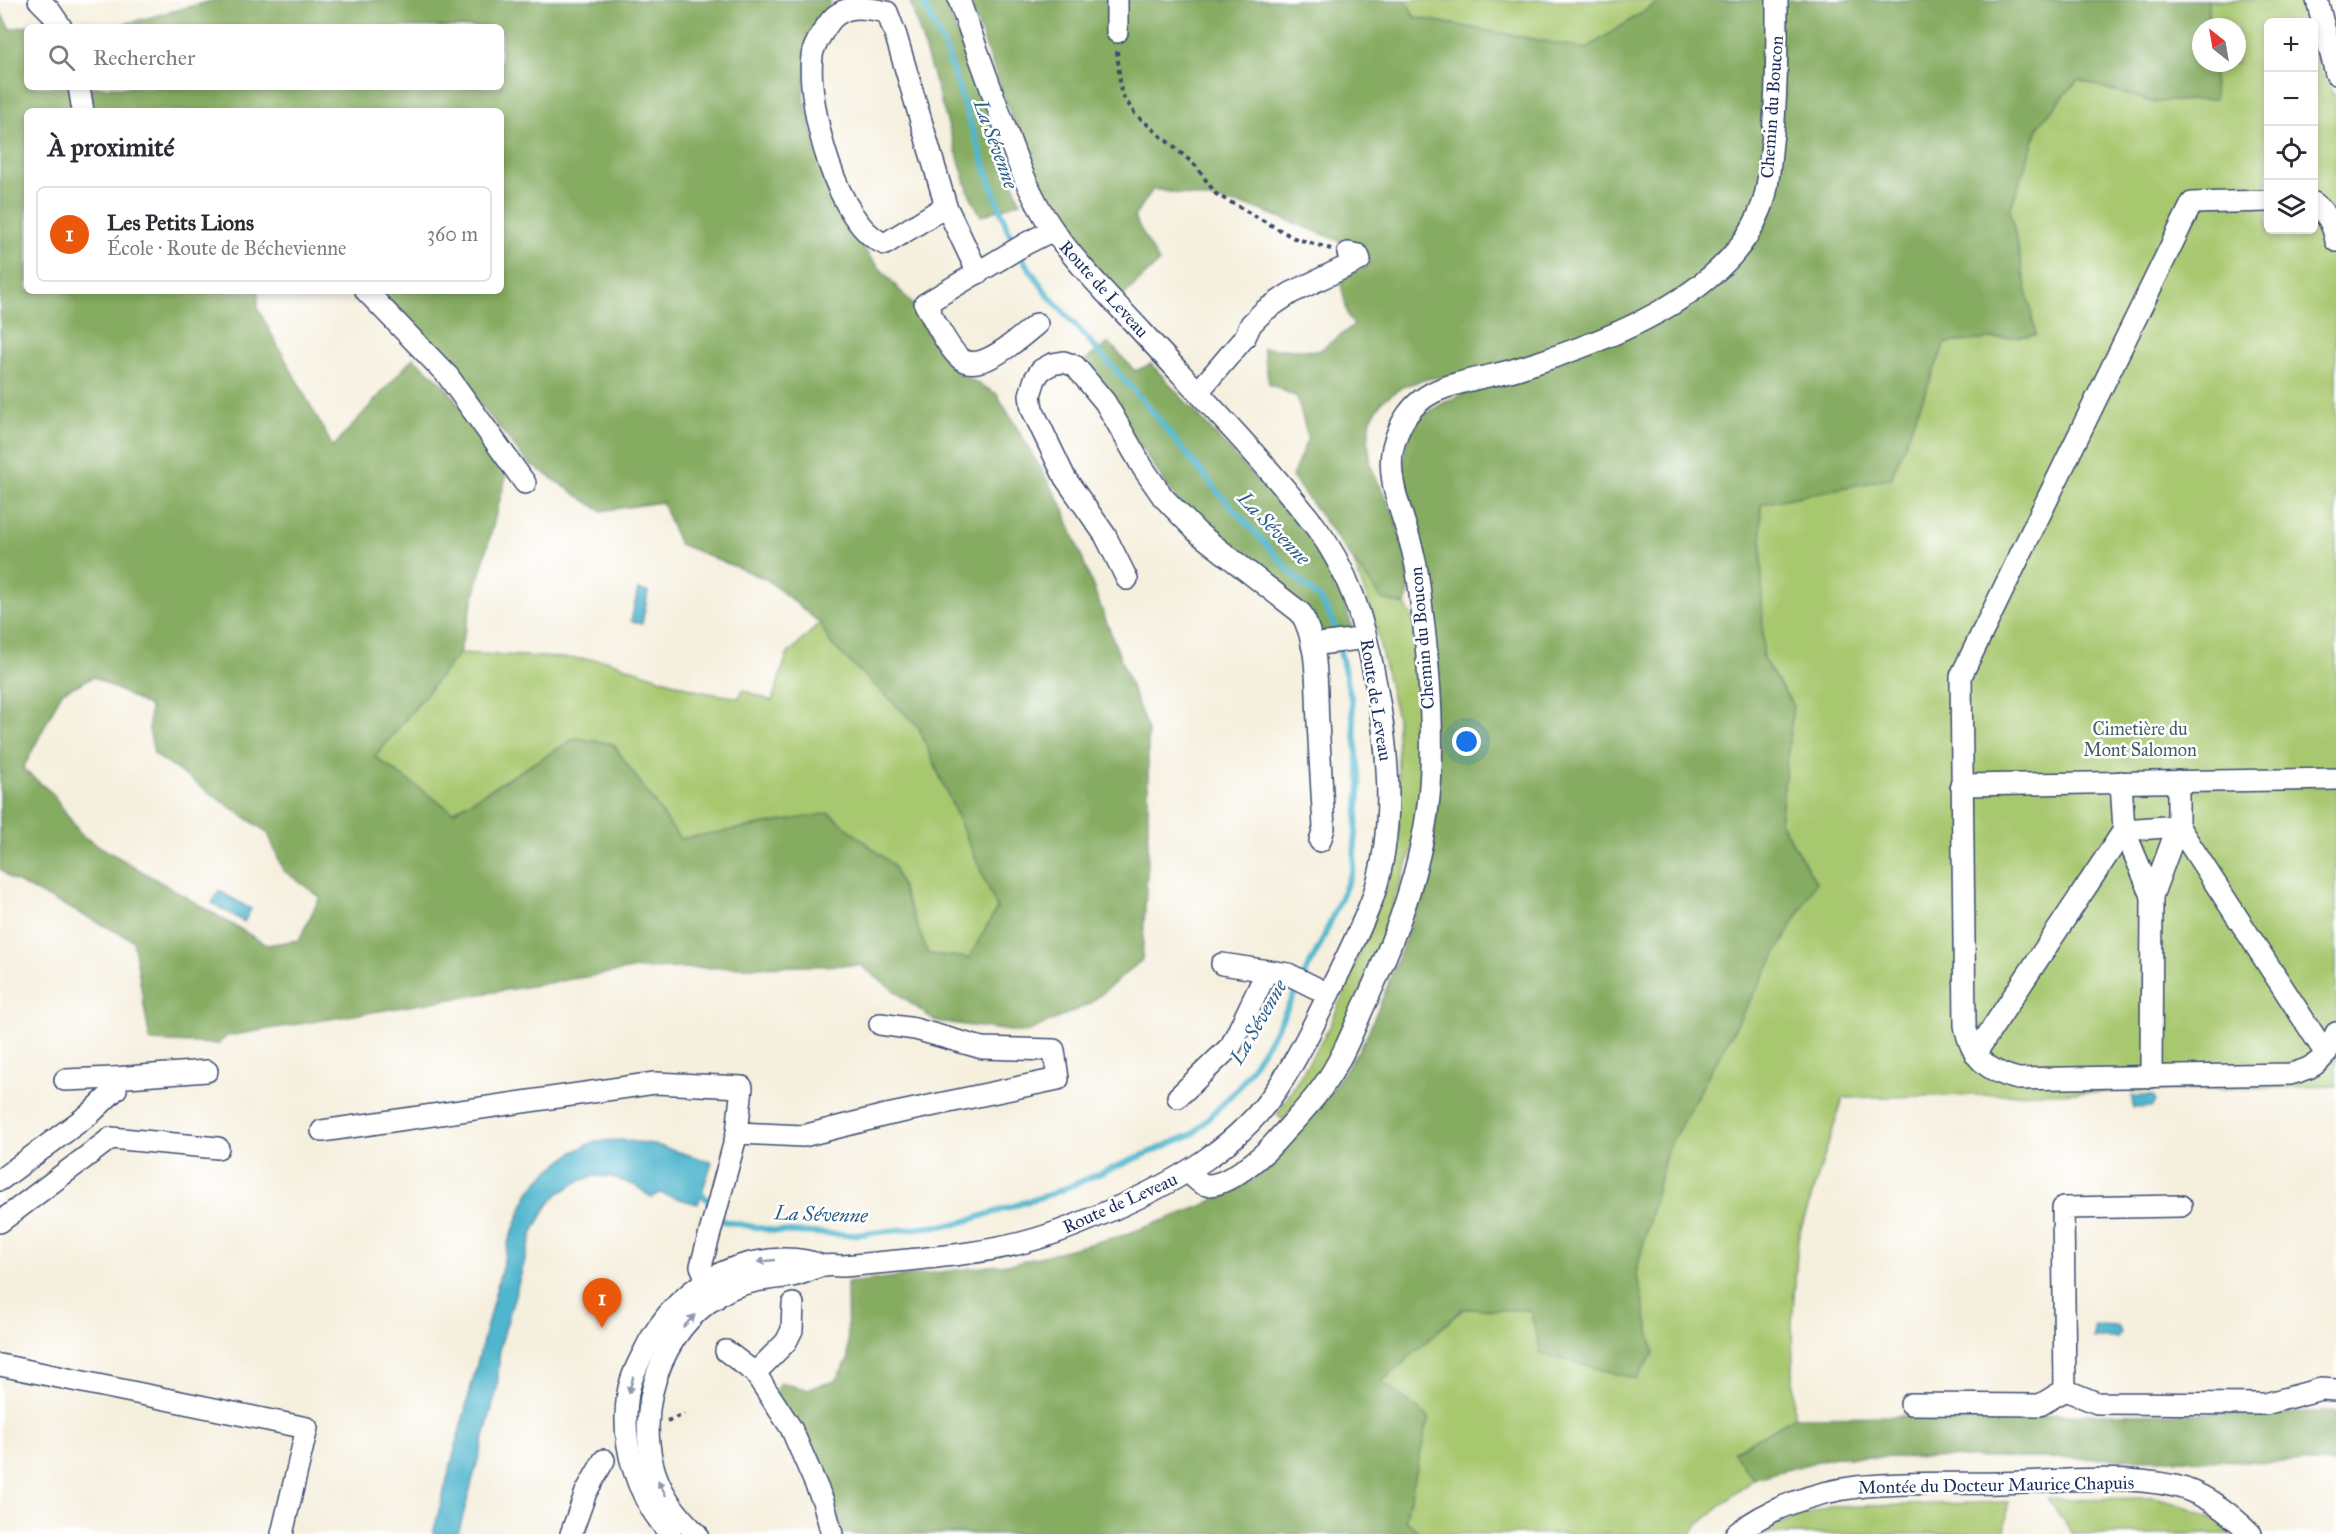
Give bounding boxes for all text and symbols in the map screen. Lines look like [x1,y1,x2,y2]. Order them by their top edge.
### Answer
north arrow [2192,18,2246,72]
map controls [2264,18,2318,234]
button: + [2264,18,2318,72]
search box [24,24,504,90]
street label: Chemin du Boucon [1756,35,1788,179]
icon: search [45,41,78,74]
text: Rechercher [93,44,195,71]
button: − [2264,72,2318,126]
water label: La Sévenne [968,95,1023,192]
button: locate [2264,126,2318,180]
text: À proximité [48,131,174,163]
button: layers [2264,180,2318,234]
text: Les Petits Lions [107,209,254,236]
text: 1 [66,222,73,246]
text: 360 m [427,222,478,246]
text: École · Route de Béchevienne [107,236,346,260]
street label: Route de Leveau [1055,236,1154,342]
water label: La Sévenne [1232,485,1315,570]
street label: Chemin du Boucon [1405,565,1439,710]
street label: Route de Leveau [1355,637,1397,763]
park label: Cimetière du Mont Salomon [2083,718,2197,761]
your location [1452,727,1481,756]
water label: La Sévenne [1224,975,1292,1069]
street label: Route de Leveau [1059,1168,1181,1238]
water label: La Sévenne [773,1200,869,1228]
one-way arrow [756,1256,775,1266]
pin: 1 [582,1278,622,1328]
one-way arrow [682,1313,696,1328]
one-way arrow [626,1376,635,1394]
street label: Montée du Docteur Maurice Chapuis [1858,1472,2134,1498]
one-way arrow [657,1479,667,1496]

